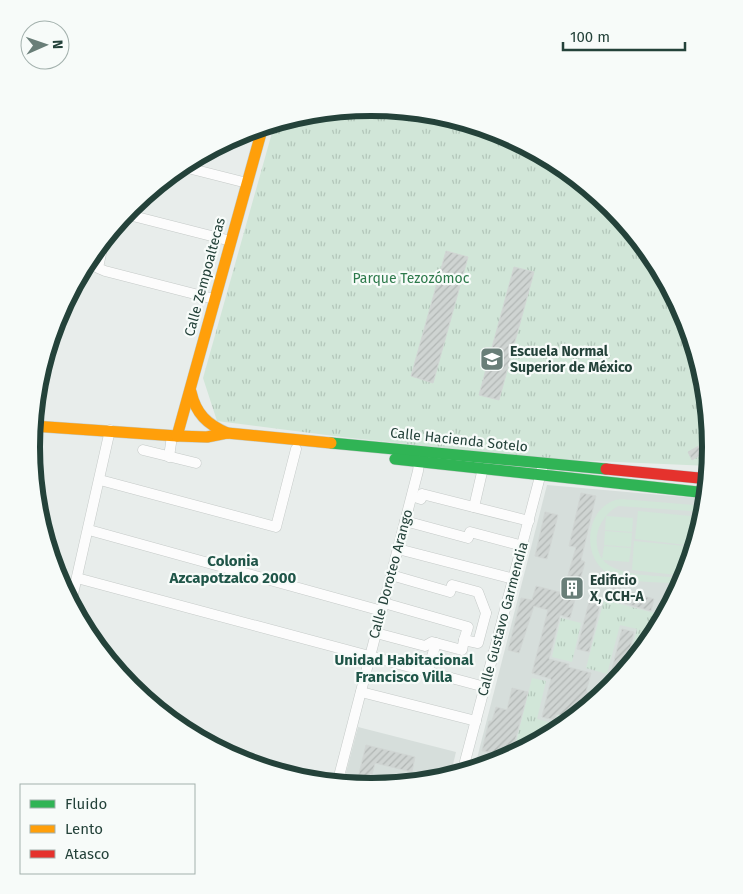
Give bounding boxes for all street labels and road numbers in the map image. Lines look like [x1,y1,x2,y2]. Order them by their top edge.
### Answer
street label: Calle Zempoaltecas [181,215,229,338]
street label: Calle Hacienda Sotelo [389,424,529,456]
street label: Calle Doroteo Arango [366,507,416,641]
street label: Calle Gustavo Garmendia [474,540,532,698]

